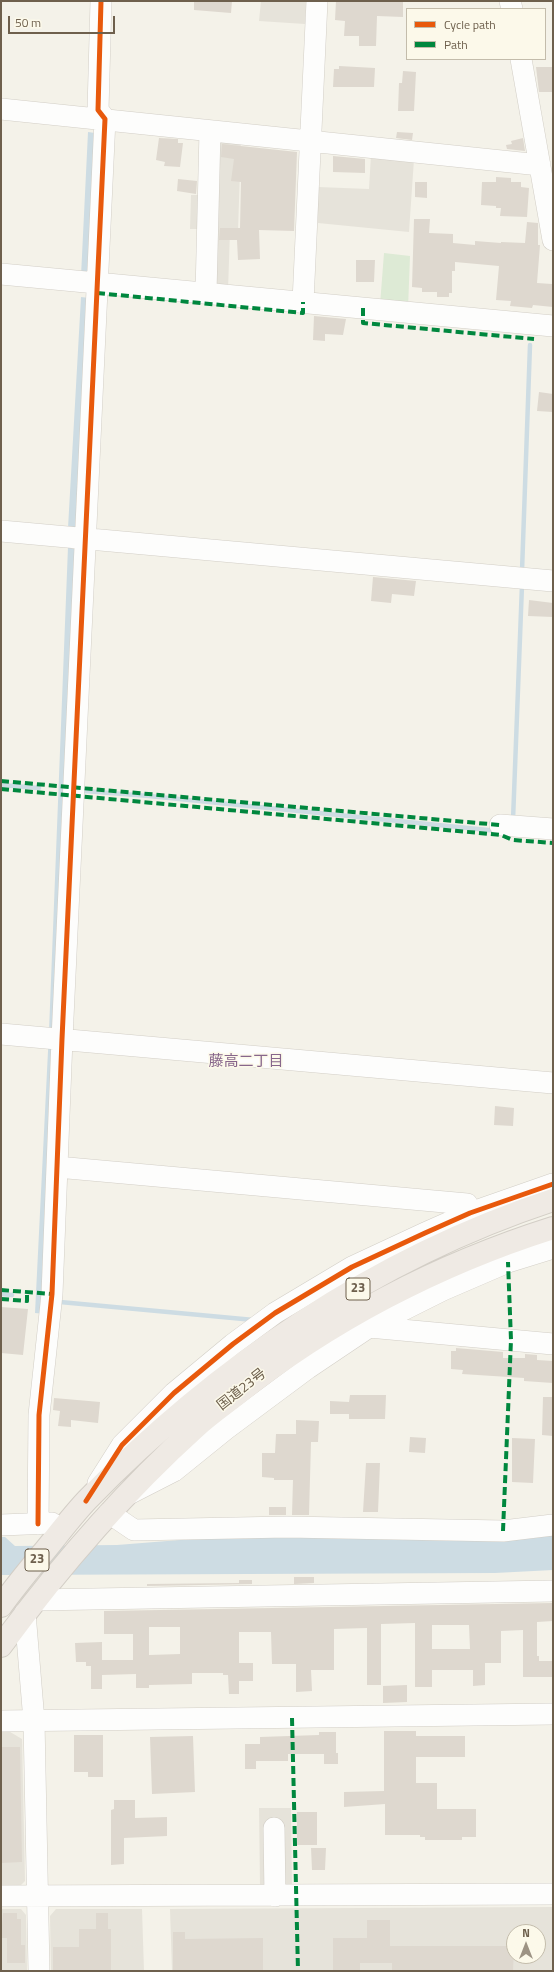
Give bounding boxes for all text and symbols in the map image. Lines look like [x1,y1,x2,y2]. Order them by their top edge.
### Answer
scale bar [10,8,117,34]
legend [406,8,546,60]
text: 50 m [15,13,41,32]
text: Cycle path [444,15,496,34]
text: Path [444,35,468,54]
district label: 藤高二丁目 [209,1053,283,1071]
road number: 23 [346,1278,370,1300]
street label: 国道23号 [214,1366,270,1414]
road number: 23 [25,1549,49,1571]
north arrow [506,1924,546,1964]
text: N [522,1925,530,1941]

